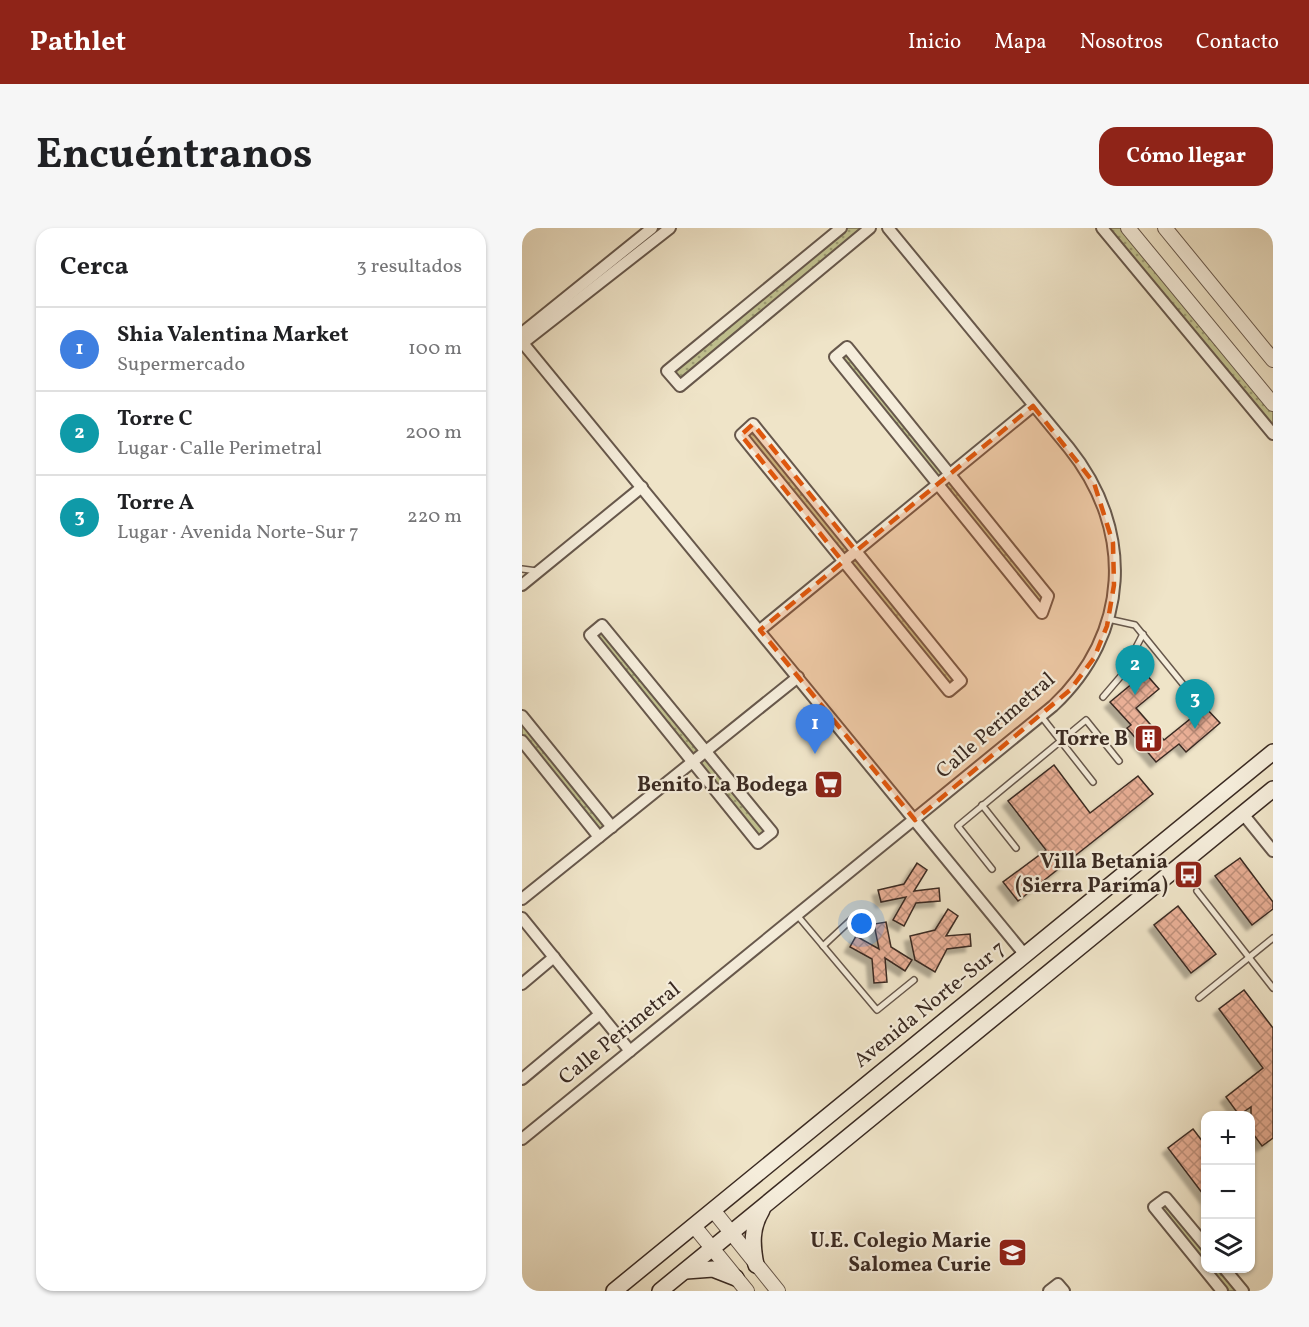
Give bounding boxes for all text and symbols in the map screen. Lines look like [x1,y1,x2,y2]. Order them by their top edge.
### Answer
text: Pathlet [30,23,126,62]
text: Inicio [908,28,961,57]
text: Mapa [994,28,1047,57]
text: Nosotros [1080,28,1163,57]
text: Contacto [1196,28,1279,57]
text: Encuéntranos [36,127,312,186]
button: Cómo llegar [1099,127,1273,186]
text: Cerca [60,249,129,285]
text: 3 resultados [357,253,462,281]
text: Shia Valentina Market [117,320,349,351]
text: 1 [75,335,84,363]
text: 100 m [408,335,462,363]
text: Supermercado [117,351,245,379]
text: Torre C [117,404,193,435]
text: 2 [74,419,85,447]
text: 200 m [405,419,462,447]
text: Lugar · Calle Perimetral [117,435,322,463]
text: Torre A [117,488,194,519]
text: 3 [74,503,85,531]
text: 220 m [407,503,462,531]
text: Lugar · Avenida Norte-Sur 7 [117,519,359,547]
pin: 2 [1116,646,1154,695]
street label: Calle Perimetral [930,666,1062,786]
pin: 3 [1176,680,1214,729]
pin: 1 [796,704,834,754]
building icon: Torre B [1133,723,1165,755]
place label: Torre B [1055,725,1128,754]
supermarket icon: Benito La Bodega [813,769,845,801]
place label: Benito La Bodega [637,771,808,800]
place label: Villa Betania (Sierra Parima) [1015,848,1168,901]
bus stop icon: Villa Betania (Sierra Parima) [1173,858,1205,890]
your location [847,909,876,938]
street label: Avenida Norte-Sur 7 [848,935,1012,1075]
street label: Calle Perimetral [553,976,687,1092]
map controls [1201,1111,1255,1273]
button: + [1201,1111,1255,1165]
button: − [1201,1165,1255,1219]
button: layers [1201,1219,1255,1273]
place label: U.E. Colegio Marie Salomea Curie [810,1227,991,1280]
school or university icon: U.E. Colegio Marie Salomea Curie [996,1237,1028,1269]

